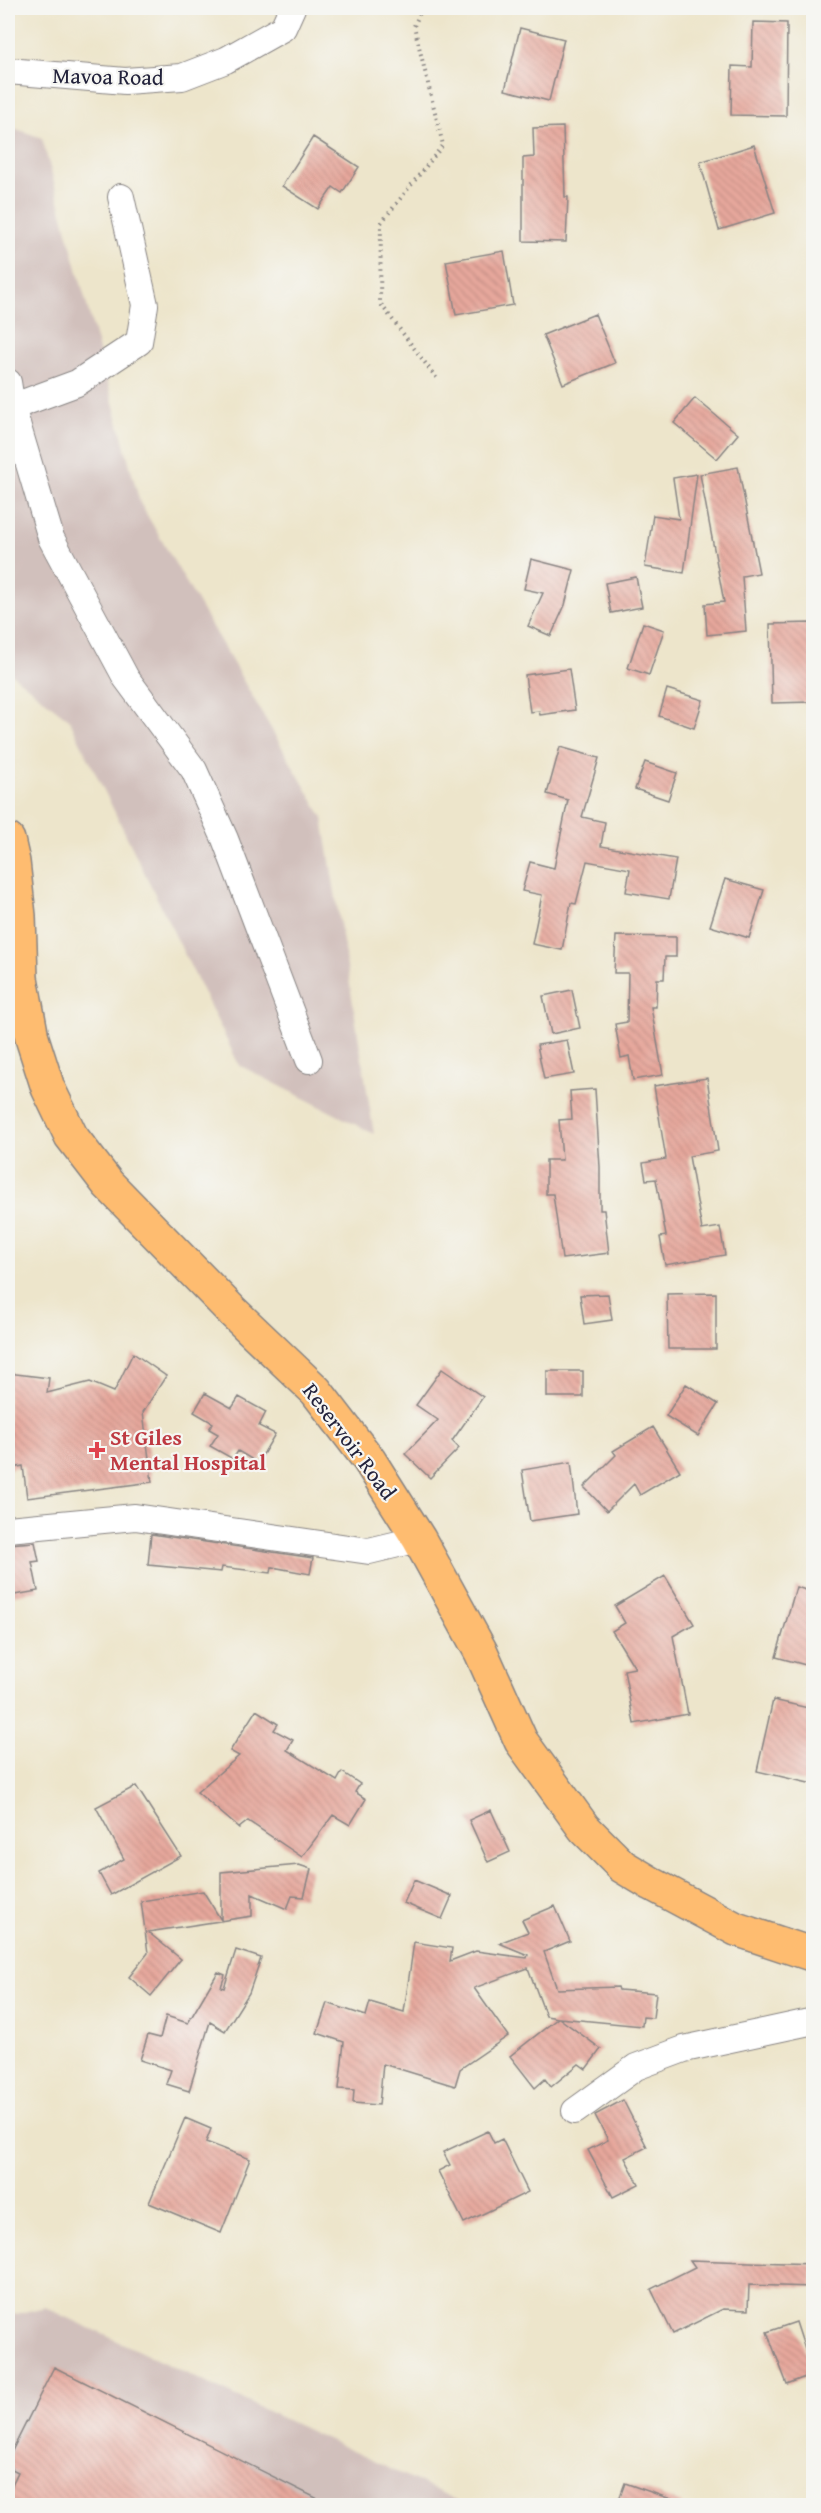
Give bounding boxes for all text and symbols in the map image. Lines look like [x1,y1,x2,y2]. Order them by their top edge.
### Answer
street label: Mavoa Road [52,59,164,93]
street label: Reservoir Road [295,1376,405,1506]
place label: St Giles Mental Hospital [110,1421,266,1478]
marker: St Giles Mental Hospital [88,1441,106,1459]

